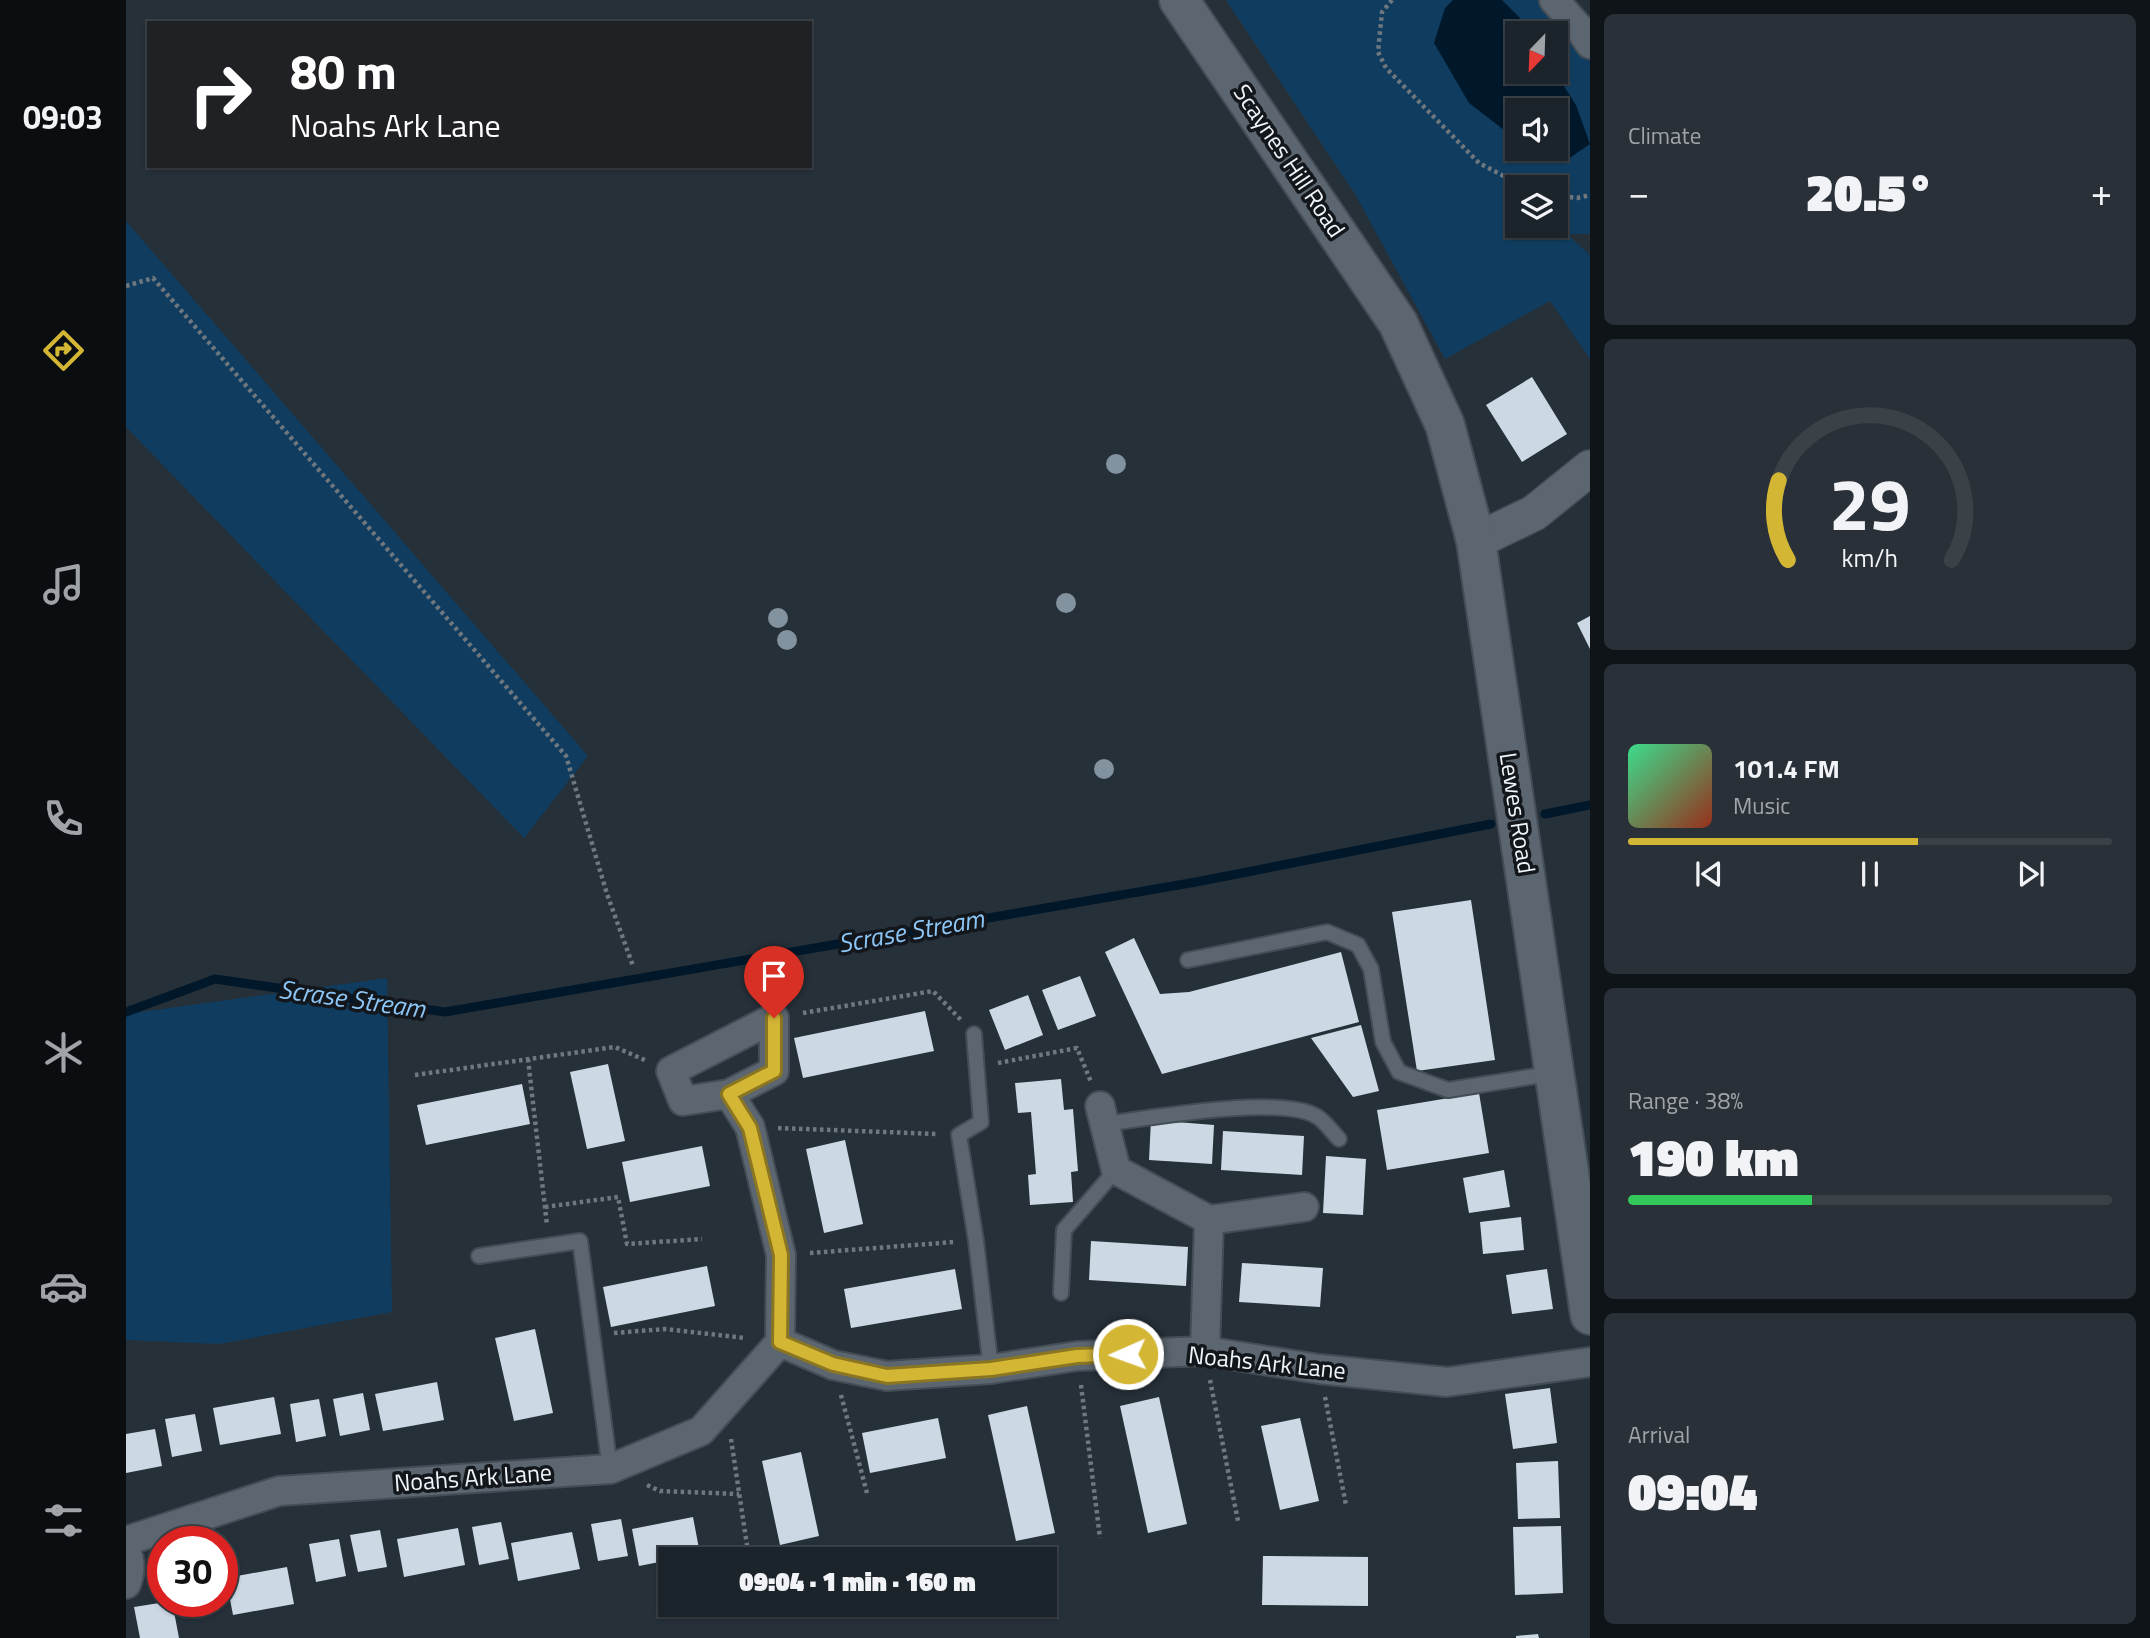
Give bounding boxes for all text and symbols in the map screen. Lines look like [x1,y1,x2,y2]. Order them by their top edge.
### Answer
north arrow [1505,21,1568,84]
map controls [1505,21,1568,238]
text: 80 m [290,33,397,108]
icon: right [175,49,266,140]
street label: Scaynes Hill Road [1225,77,1355,244]
text: 09:03 [23,93,103,141]
button: sound [1505,98,1568,161]
text: Noahs Ark Lane [290,101,501,149]
text: Climate [1628,118,1701,153]
text: 20.5° [1805,152,1935,231]
text: − [1628,163,1649,221]
text: + [2091,163,2112,221]
button: layers [1505,175,1568,238]
icon: directions [39,326,88,375]
text: 29 [1829,449,1911,559]
text: km/h [1842,539,1898,577]
icon: music [39,560,88,609]
text: 101.4 FM [1733,749,1840,788]
street label: Lewes Road [1491,750,1545,876]
text: Music [1733,788,1790,823]
icon: phone [39,794,88,843]
icon: previous [1690,855,1728,893]
icon: pause [1851,855,1889,893]
icon: next [2012,855,2050,893]
water label: Scrase Stream [835,898,988,963]
pin [744,946,804,1018]
icon: arrive [755,957,793,995]
water label: Scrase Stream [276,969,429,1028]
icon: climate [39,1028,88,1077]
text: Range · 38% [1628,1083,1743,1118]
text: 190 km [1628,1117,1799,1196]
icon: car [39,1262,88,1311]
position arrow [1091,1317,1165,1391]
street label: Noahs Ark Lane [1187,1336,1348,1388]
text: Arrival [1628,1417,1690,1452]
text: 09:04 [1628,1451,1757,1530]
street label: Noahs Ark Lane [393,1454,553,1500]
icon: filters [39,1496,88,1545]
speed limit sign: 30 [147,1526,238,1617]
text: 09:04 · 1 min · 160 m [739,1562,976,1601]

